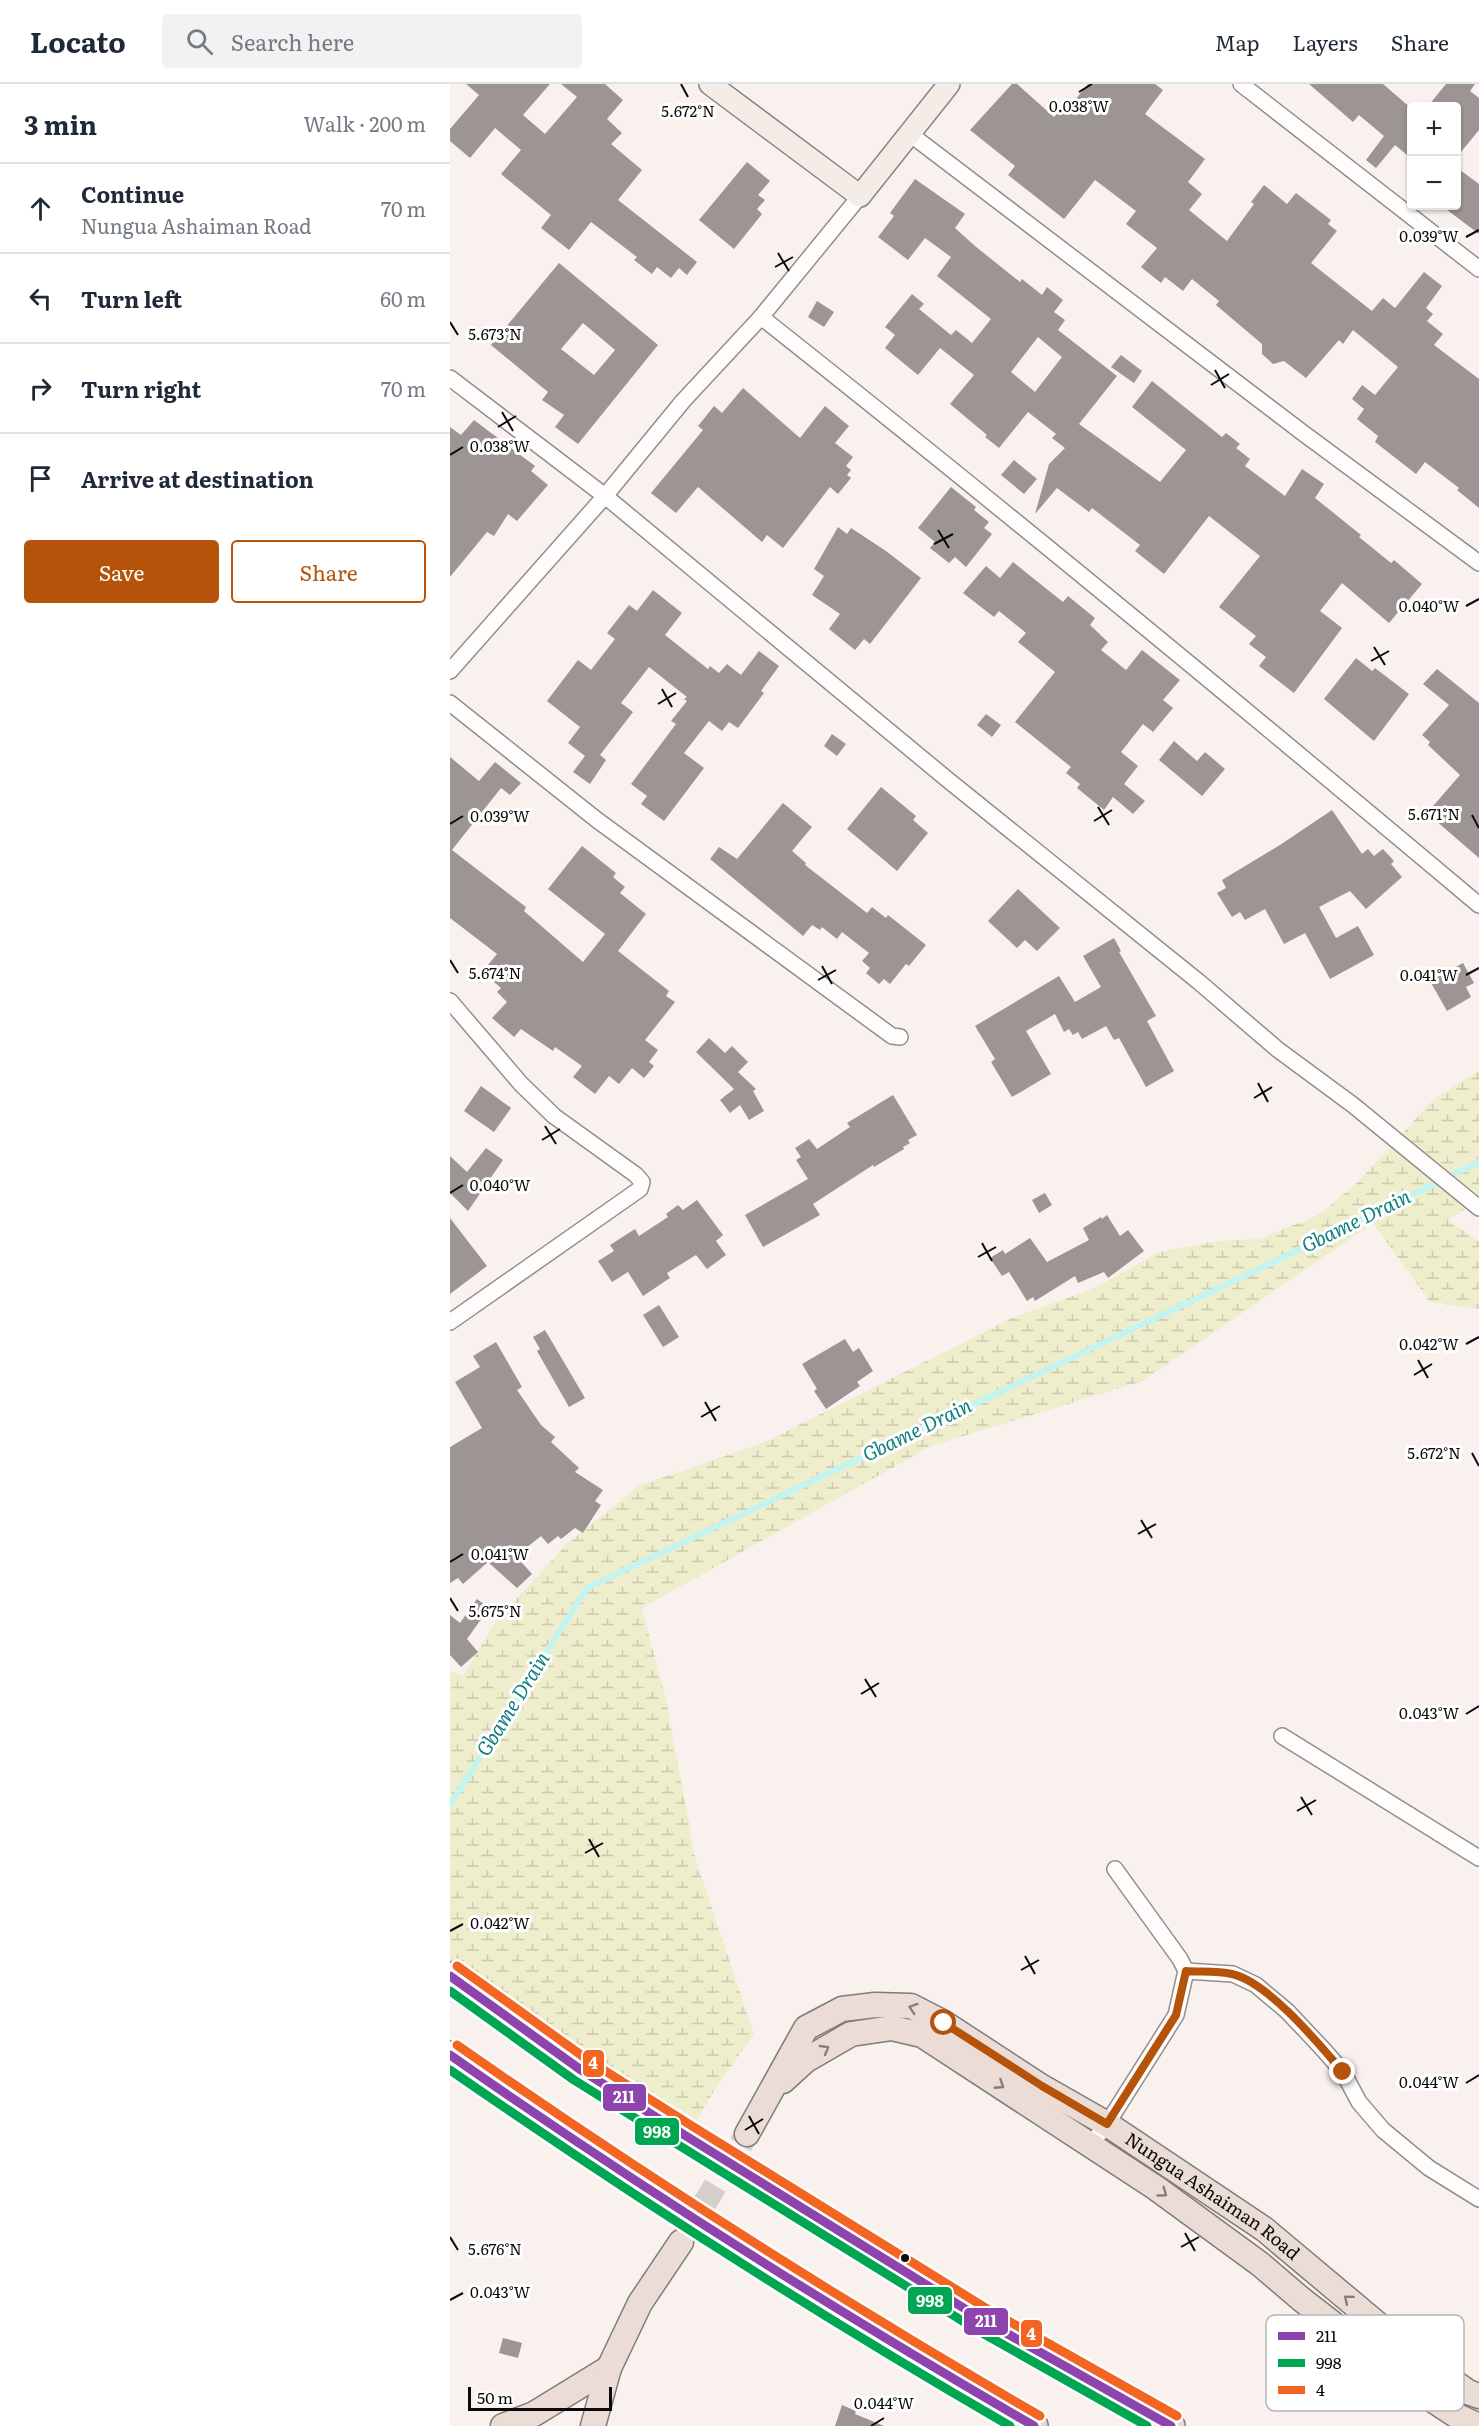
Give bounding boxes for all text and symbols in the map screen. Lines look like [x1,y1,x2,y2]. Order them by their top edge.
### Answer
search box [162,14,582,68]
text: Locato [30,20,126,62]
icon: search [183,25,216,58]
text: Search here [231,25,354,58]
text: Map [1215,26,1260,57]
text: Layers [1293,26,1358,57]
text: Share [1391,26,1449,57]
text: 0.038°W [1049,94,1110,117]
text: 5.672°N [661,99,715,122]
map controls [1407,102,1461,210]
button: + [1407,102,1461,156]
text: 3 min [24,104,97,143]
text: Walk · 200 m [303,108,426,138]
button: − [1407,156,1461,210]
text: Continue [81,177,184,210]
icon: ahead [24,192,57,225]
text: 70 m [381,193,426,223]
text: Nungua Ashaiman Road [81,210,312,240]
text: 0.039°W [1399,224,1459,247]
icon: left [24,282,57,315]
text: Turn left [81,282,182,315]
text: 60 m [380,283,426,313]
text: 5.673°N [468,322,522,345]
icon: right [24,372,57,405]
text: Turn right [81,372,201,405]
text: 70 m [381,373,426,403]
text: 0.038°W [470,434,531,457]
icon: arrive [24,462,57,495]
text: Arrive at destination [81,462,314,495]
button: Save [24,540,219,603]
button: Share [231,540,426,603]
text: 0.040°W [1399,594,1460,617]
text: 5.671°N [1408,802,1460,825]
text: 0.039°W [470,804,530,827]
text: 5.674°N [469,961,521,984]
text: 0.041°W [1400,963,1459,986]
text: 0.040°W [470,1173,531,1196]
water label: Gbame Drain [1295,1180,1415,1259]
text: 0.042°W [1399,1332,1459,1355]
water label: Gbame Drain [856,1389,976,1468]
text: 5.672°N [1407,1441,1461,1464]
text: 0.041°W [471,1542,530,1565]
text: 5.675°N [469,1599,521,1622]
water label: Gbame Drain [467,1645,555,1761]
text: 0.043°W [1399,1701,1460,1724]
text: 0.042°W [470,1911,530,1934]
one-way arrow [908,2003,919,2016]
route start [930,2009,956,2035]
one-way arrow [819,2045,829,2056]
line badge: 4 [582,2049,605,2078]
text: 4 [588,2050,598,2074]
route end [1329,2058,1355,2084]
text: 0.044°W [1399,2070,1460,2093]
one-way arrow [994,2078,1004,2090]
line badge: 211 [602,2083,647,2112]
text: 211 [613,2084,635,2108]
line badge: 998 [634,2117,680,2146]
text: 998 [643,2119,672,2143]
street label: Nungua Ashaiman Road [1120,2125,1306,2266]
one-way arrow [1156,2186,1167,2197]
text: 5.676°N [468,2237,522,2260]
unlabelled marker [899,2252,911,2264]
text: 0.043°W [470,2280,531,2303]
line badge: 998 [907,2286,953,2315]
text: 998 [916,2288,945,2312]
one-way arrow [1344,2296,1355,2307]
line badge: 211 [963,2307,1009,2336]
text: 211 [975,2308,997,2332]
legend [1266,2315,1464,2411]
line badge: 4 [1020,2319,1043,2348]
text: 4 [1026,2321,1036,2345]
text: 211 [1316,2323,1338,2347]
text: 998 [1316,2350,1342,2374]
text: 4 [1316,2377,1325,2401]
scale bar [468,2384,612,2412]
text: 50 m [477,2385,513,2409]
text: 0.044°W [854,2391,915,2414]

